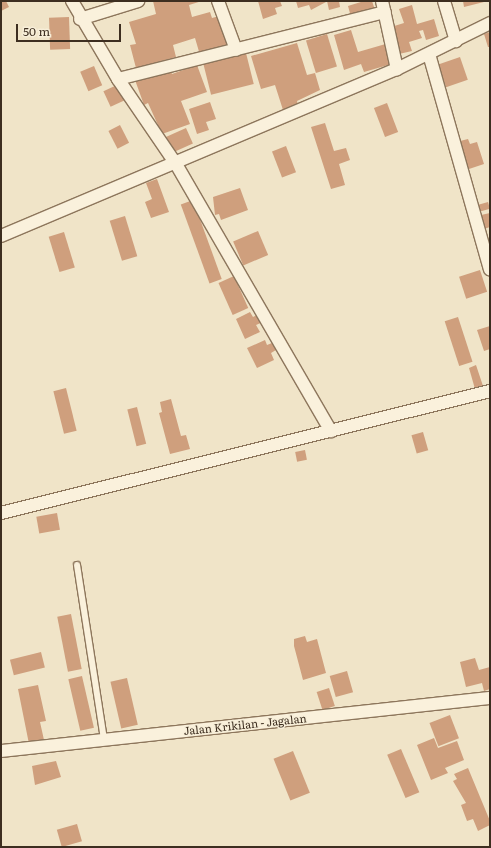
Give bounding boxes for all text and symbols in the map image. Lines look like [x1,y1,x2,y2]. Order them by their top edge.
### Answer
scale bar [18,16,123,42]
text: 50 m [23,22,50,40]
street label: Jalan Krikilan - Jagalan [183,711,307,737]

